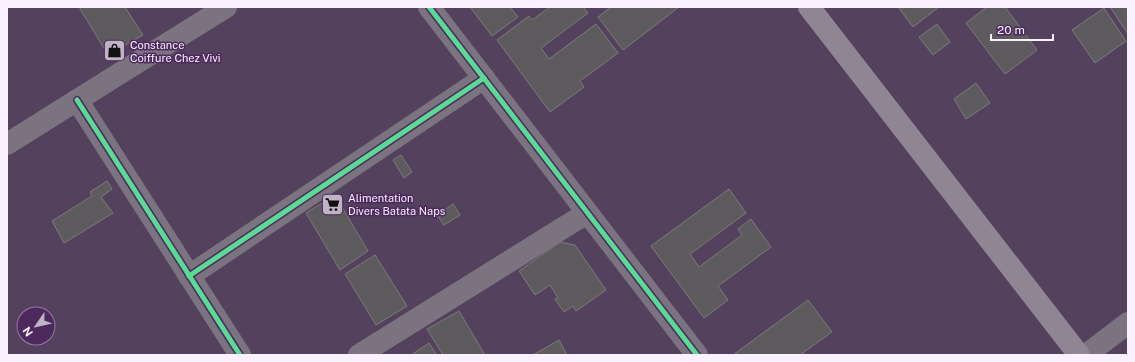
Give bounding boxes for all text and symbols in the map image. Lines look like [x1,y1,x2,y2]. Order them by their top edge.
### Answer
scale bar [991,16,1053,42]
text: 20 m [997,23,1025,37]
shop icon: Constance Coiffure Chez Vivi [101,38,127,64]
place label: Constance Coiffure Chez Vivi [130,39,221,64]
supermarket icon: Alimentation Divers Batata Naps [319,191,345,217]
place label: Alimentation Divers Batata Naps [348,192,446,217]
north arrow [16,306,56,346]
text: N [20,325,35,339]

